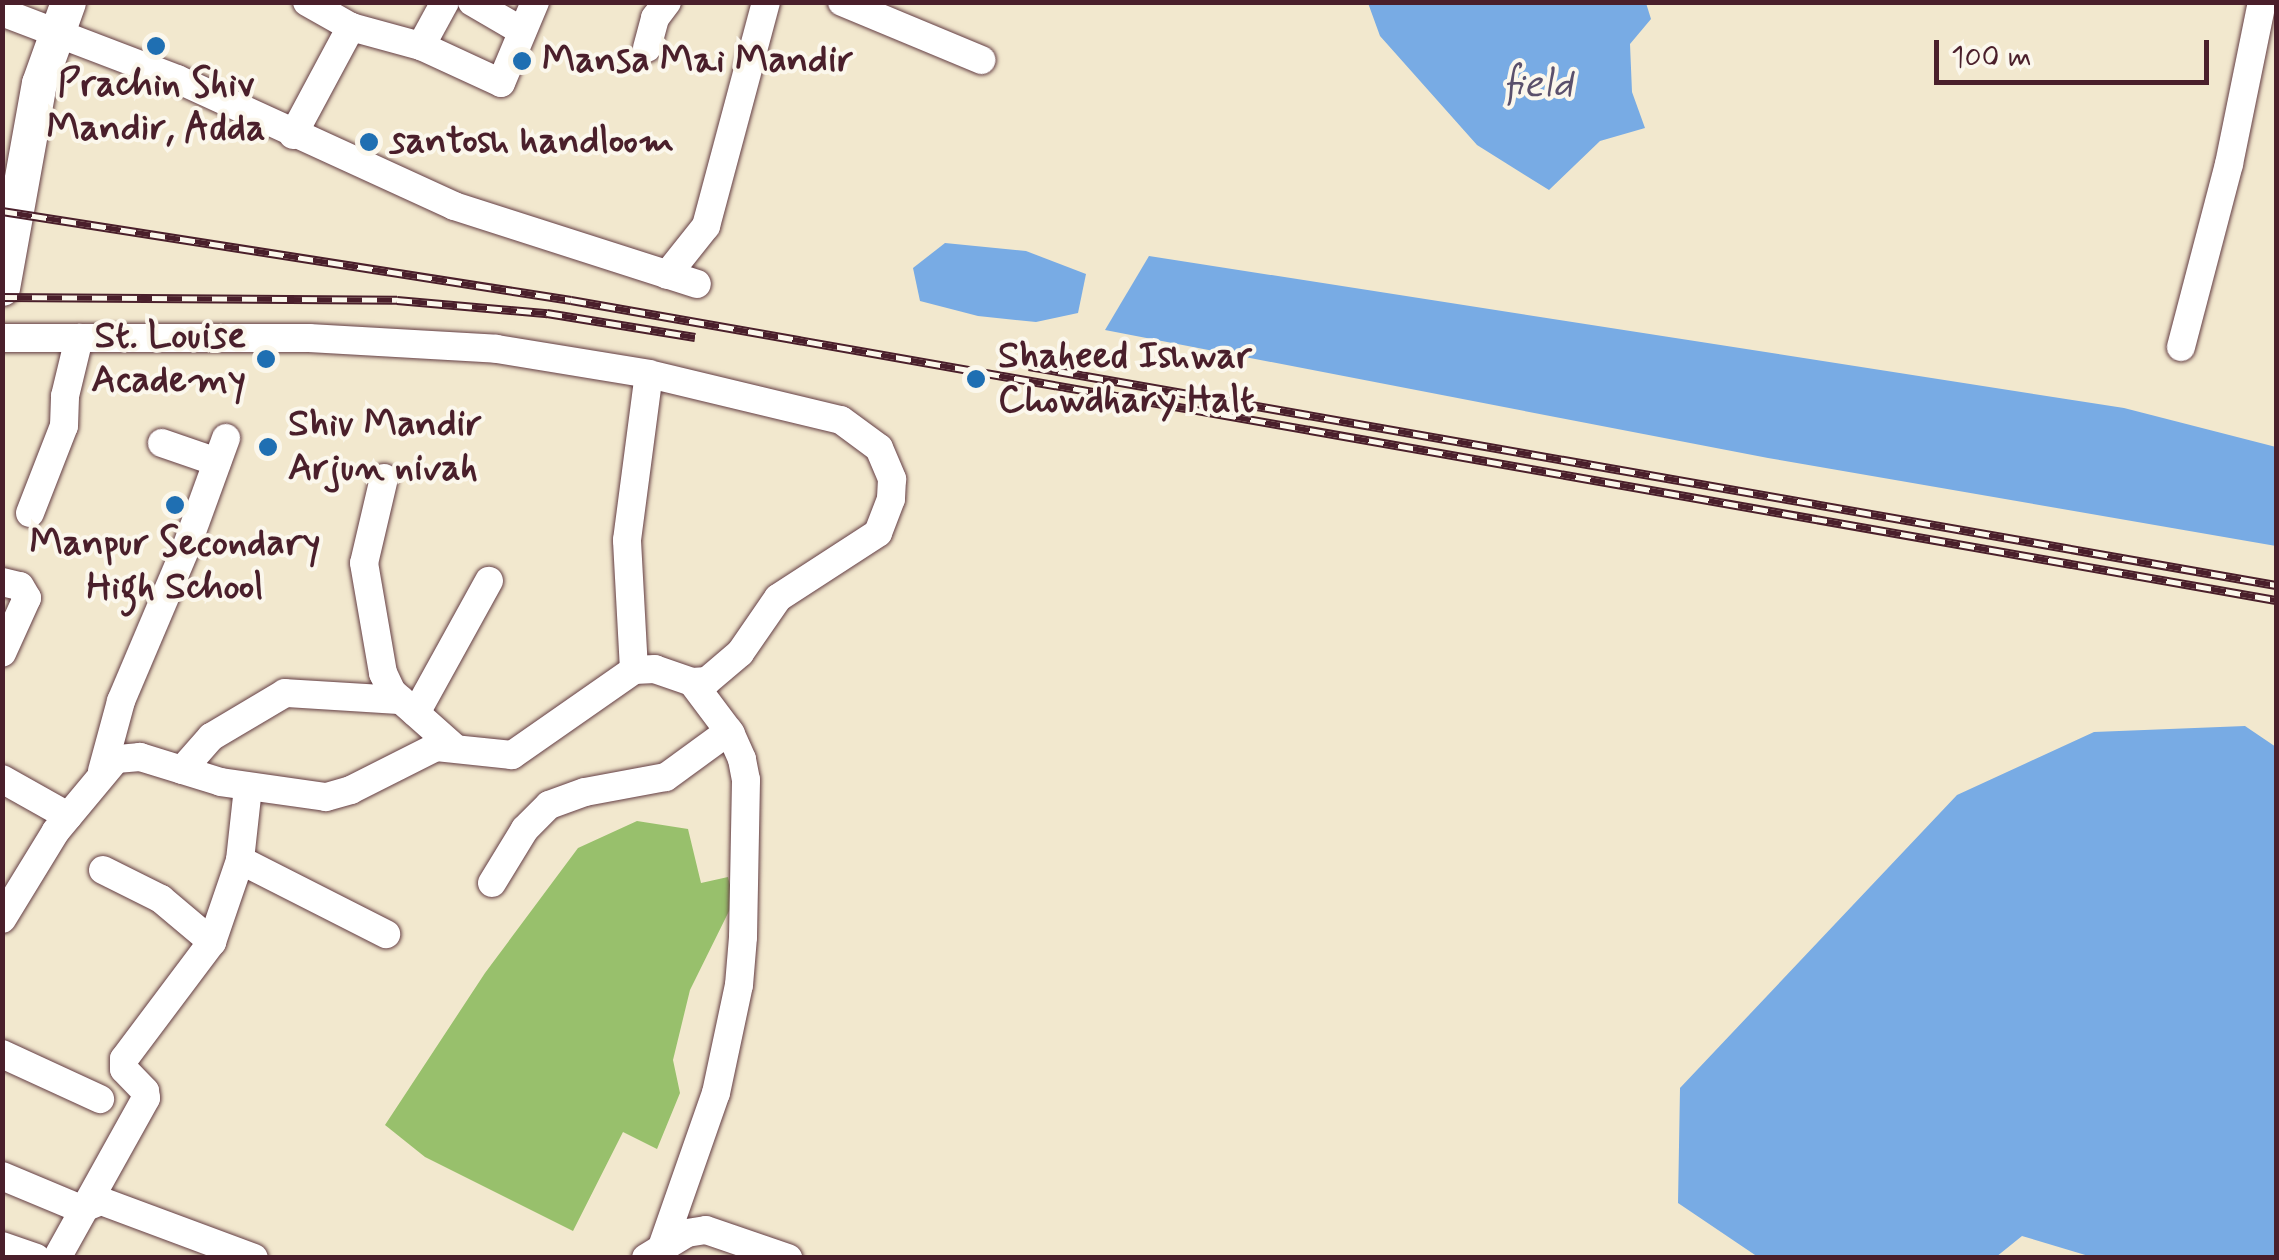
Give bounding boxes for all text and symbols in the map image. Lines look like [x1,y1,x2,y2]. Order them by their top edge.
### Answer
scale bar [1939,20,2214,82]
marker: Prachin Shiv Mandir, Adda [145,35,167,57]
place label: Mansa Mai Mandir [542,38,852,84]
text: 100 m [1951,38,2032,77]
marker: Mansa Mai Mandir [511,50,533,72]
water label: field [1503,61,1573,109]
place label: Prachin Shiv Mandir, Adda [47,62,265,152]
place label: santosh handloom [389,119,674,165]
marker: santosh handloom [358,131,380,153]
place label: St. Louise Academy [91,314,246,404]
place label: Shaheed Ishwar Chowdhary Halt [998,334,1258,424]
marker: St. Louise Academy [255,348,277,370]
marker: Shaheed Ishwar Chowdhary Halt [963,366,989,392]
place label: Shiv Mandir Arjun nivah [288,402,483,492]
marker: Shiv Mandir Arjun nivah [257,436,279,458]
marker: Manpur Secondary High School [164,494,186,516]
place label: Manpur Secondary High School [22,521,328,610]

